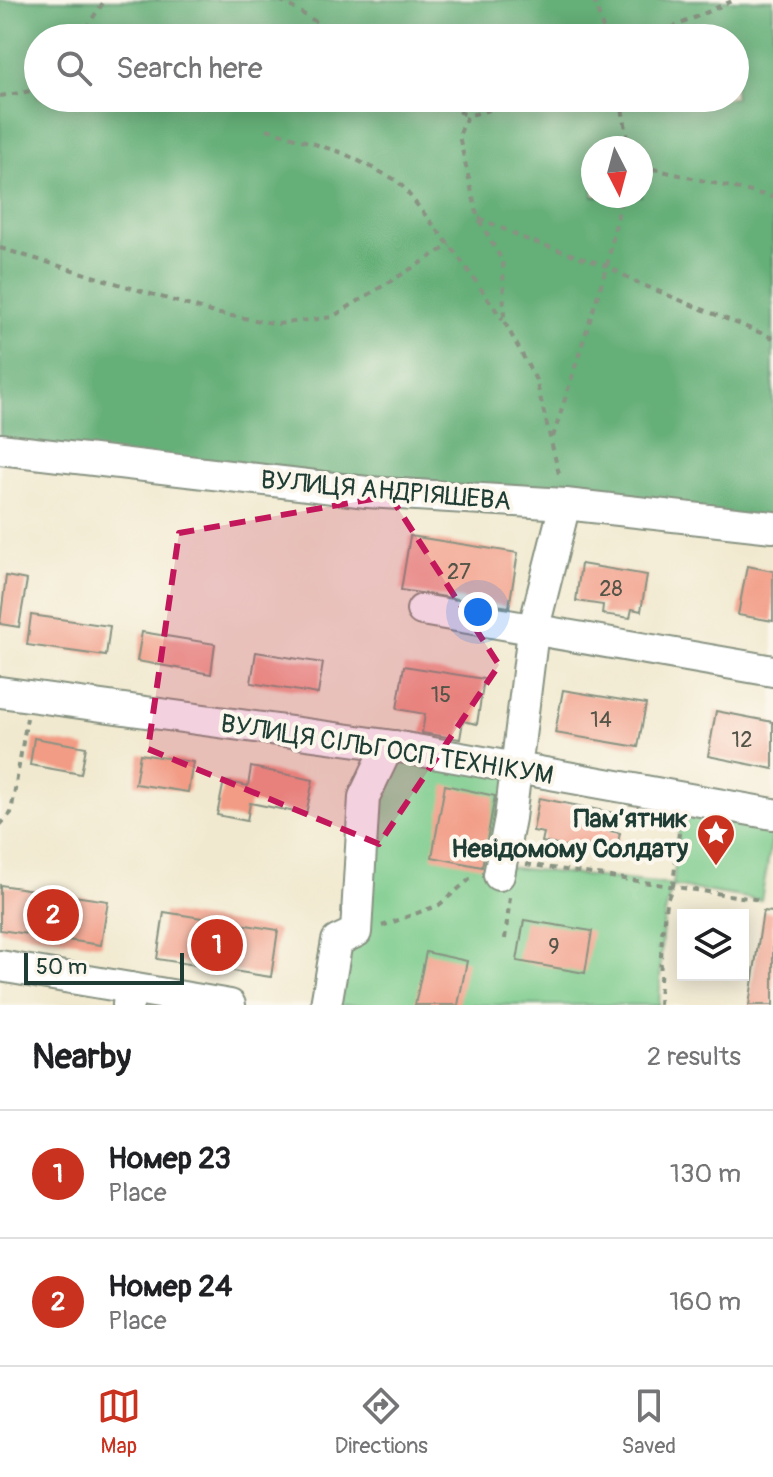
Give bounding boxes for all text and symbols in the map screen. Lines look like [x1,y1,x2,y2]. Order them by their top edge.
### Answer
search box [24,24,749,112]
icon: search [52,46,96,90]
text: Search here [116,50,263,87]
north arrow [581,136,653,208]
street label: ВУЛИЦЯ АНДРІЯШЕВА [259,464,513,518]
house number: 27 [447,558,471,586]
house number: 28 [599,575,623,603]
your location [458,592,498,632]
house number: 15 [431,681,451,709]
house number: 14 [590,706,612,734]
street label: ВУЛИЦЯ СІЛЬГОСП ТЕХНІКУМ [218,708,556,792]
house number: 12 [732,726,752,754]
place label: Пам’ятник Невідомому Солдату [451,803,689,865]
place icon: Пам’ятник Невідомому Солдату [695,812,737,867]
pin: 2 [27,885,79,945]
map controls [677,909,749,981]
button: layers [677,909,749,981]
pin: 1 [191,915,243,975]
house number: 9 [548,933,560,961]
scale bar [24,949,184,985]
text: 50 m [36,953,87,981]
text: Nearby [32,1036,131,1079]
text: 2 results [647,1041,741,1073]
text: Номер 23 [108,1140,231,1177]
text: 1 [53,1158,63,1190]
text: 130 m [670,1158,741,1190]
text: Place [108,1177,167,1209]
text: Номер 24 [108,1268,233,1305]
text: 2 [51,1286,65,1318]
text: 160 m [669,1286,741,1318]
text: Place [108,1305,167,1337]
tab: Map [97,1384,141,1460]
tab: Directions [335,1384,428,1460]
tab: Saved [622,1384,676,1460]

